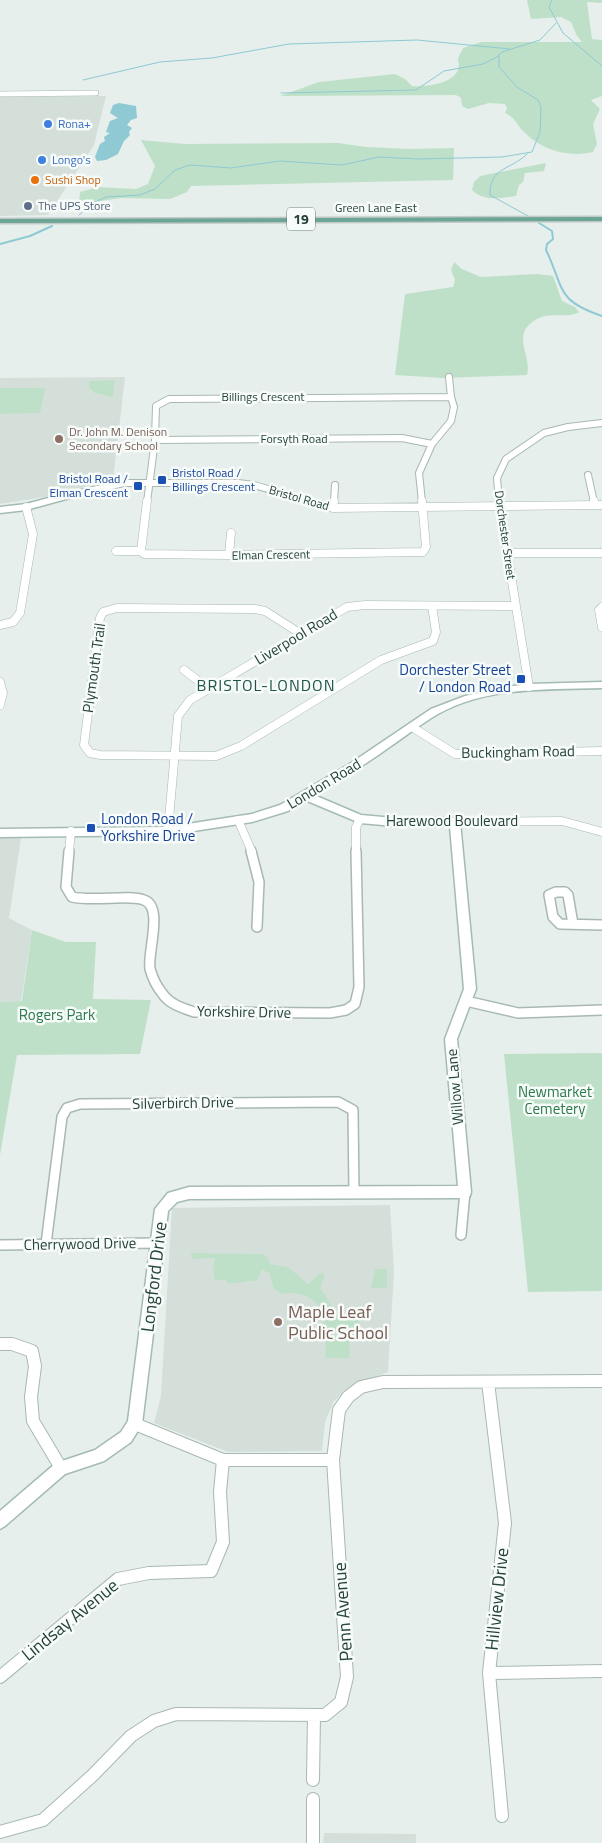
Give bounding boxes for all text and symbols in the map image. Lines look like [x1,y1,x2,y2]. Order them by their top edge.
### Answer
place label: Rona+ [58,114,91,133]
marker: Rona+ [42,118,54,130]
place label: Longo's [52,150,91,169]
marker: Longo's [36,154,48,166]
place label: Sushi Shop [45,170,101,189]
marker: Sushi Shop [29,174,41,186]
place label: The UPS Store [38,196,110,215]
street label: Green Lane East [335,198,418,217]
marker: The UPS Store [22,200,34,212]
road number: 19 [287,208,315,230]
street label: Billings Crescent [221,387,305,406]
place label: Dr. John M. Denison Secondary School [69,422,167,455]
street label: Forsyth Road [260,429,328,448]
marker: Dr. John M. Denison Secondary School [53,433,65,445]
place label: Bristol Road / Billings Crescent [172,463,256,496]
place label: Bristol Road / Elman Crescent [49,469,129,502]
marker: Bristol Road / Billings Crescent [156,474,168,486]
marker: Bristol Road / Elman Crescent [132,480,144,492]
street label: Bristol Road [267,480,331,515]
street label: Dorchester Street [490,489,521,581]
street label: Elman Crescent [232,544,311,565]
street label: Liverpool Road [250,603,342,670]
street label: Plymouth Trail [76,621,111,714]
place label: Dorchester Street / London Road [399,658,512,698]
district label: BRISTOL-LONDON [197,673,335,697]
marker: Dorchester Street / London Road [515,673,527,685]
street label: Buckingham Road [461,739,575,764]
street label: London Road [282,752,365,815]
place label: London Road / Yorkshire Drive [101,807,195,847]
street label: Harewood Boulevard [386,809,518,832]
marker: London Road / Yorkshire Drive [85,822,97,834]
street label: Yorkshire Drive [197,999,291,1024]
park label: Rogers Park [19,1003,95,1026]
street label: Willow Lane [440,1048,469,1126]
park label: Newmarket Cemetery [518,1080,593,1120]
street label: Silverbirch Drive [132,1090,234,1115]
street label: Longford Drive [133,1220,174,1334]
street label: Cherrywood Drive [23,1231,137,1256]
place label: Maple Leaf Public School [288,1298,388,1346]
marker: Maple Leaf Public School [272,1316,284,1328]
street label: Hillview Drive [478,1546,515,1652]
street label: Penn Avenue [326,1562,359,1663]
street label: Lindsay Avenue [15,1572,124,1667]

